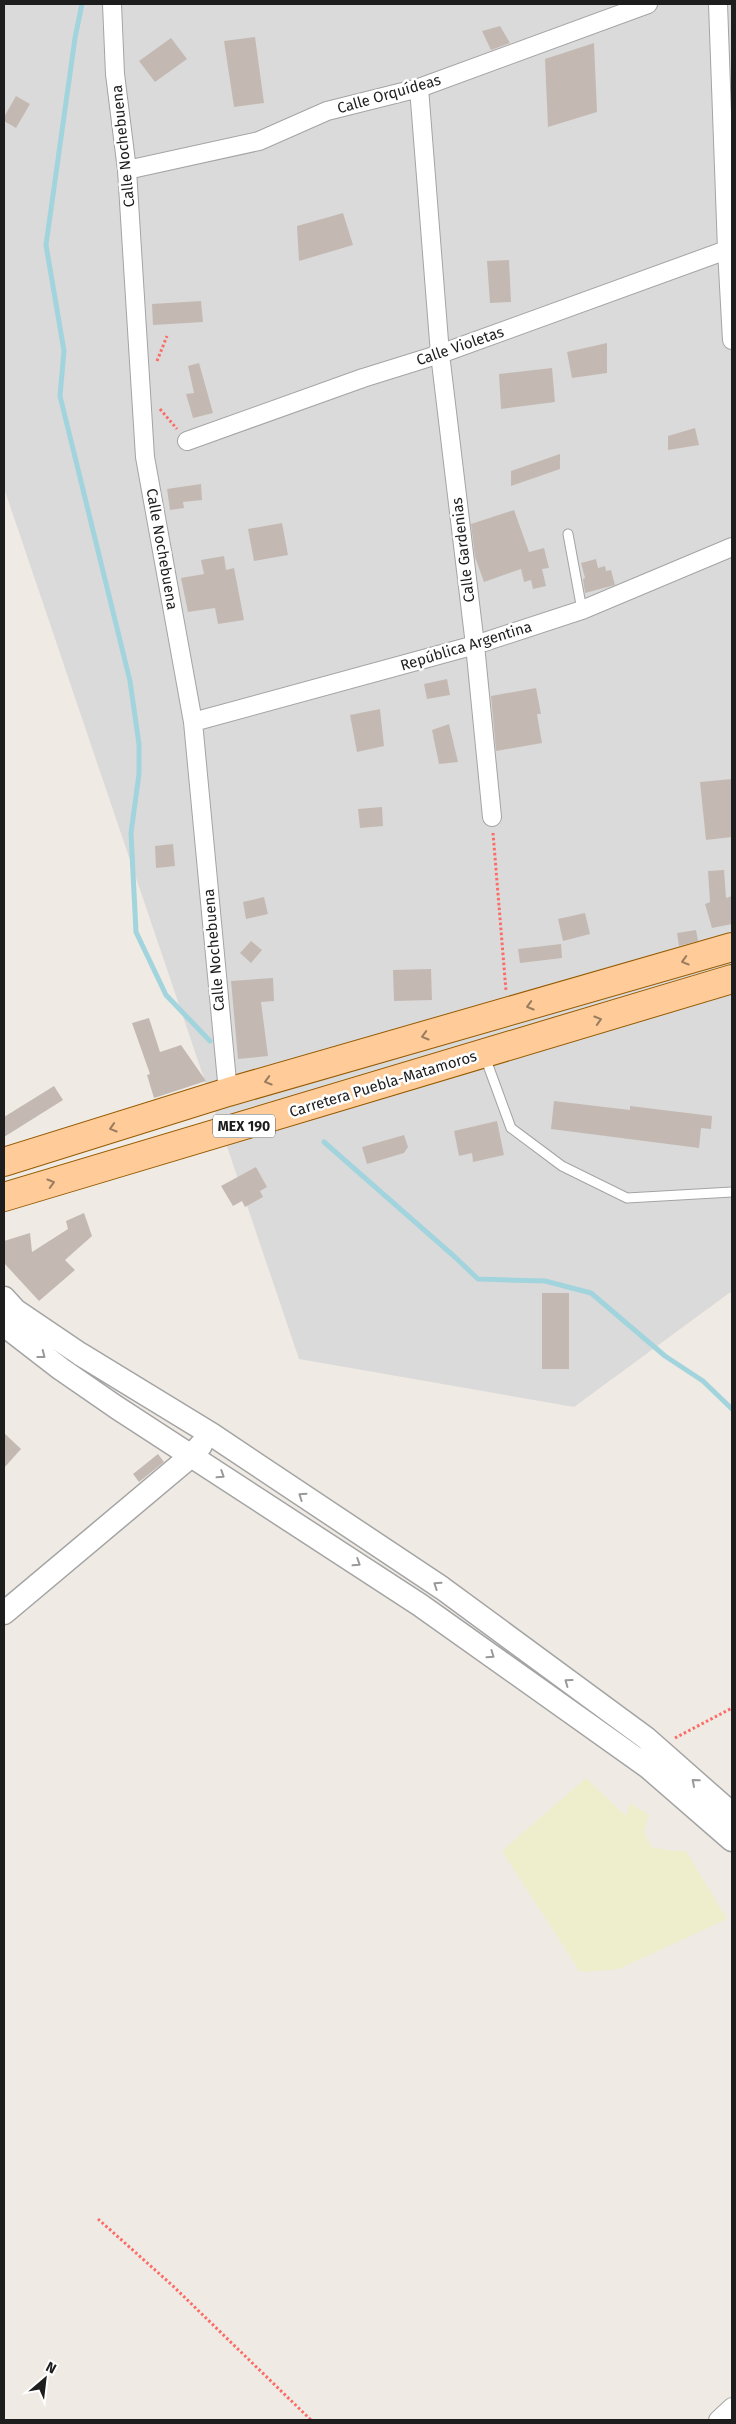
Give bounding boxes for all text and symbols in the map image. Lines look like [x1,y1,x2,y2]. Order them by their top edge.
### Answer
street label: Calle Orquídeas [335,71,443,117]
street label: Calle Nochebuena [108,84,138,208]
street label: Calle Violetas [414,323,506,369]
street label: Calle Nochebuena [142,487,182,611]
street label: Calle Gardenias [448,497,478,603]
street label: República Argentina [398,617,534,675]
street label: Calle Nochebuena [200,888,228,1012]
one-way arrow [682,955,690,965]
one-way arrow [526,1001,534,1011]
one-way arrow [593,1015,602,1025]
one-way arrow [421,1031,429,1041]
street label: Carretera Puebla-Matamoros [287,1047,479,1121]
one-way arrow [265,1075,273,1085]
road number: MEX 190 [213,1114,275,1138]
one-way arrow [109,1122,118,1132]
one-way arrow [46,1179,54,1189]
one-way arrow [36,1349,45,1357]
one-way arrow [215,1468,224,1478]
one-way arrow [298,1493,307,1502]
one-way arrow [351,1557,361,1566]
one-way arrow [434,1582,443,1591]
one-way arrow [485,1649,495,1658]
one-way arrow [565,1679,574,1687]
one-way arrow [692,1779,701,1788]
north arrow [20,2354,70,2404]
text: N [43,2358,59,2378]

